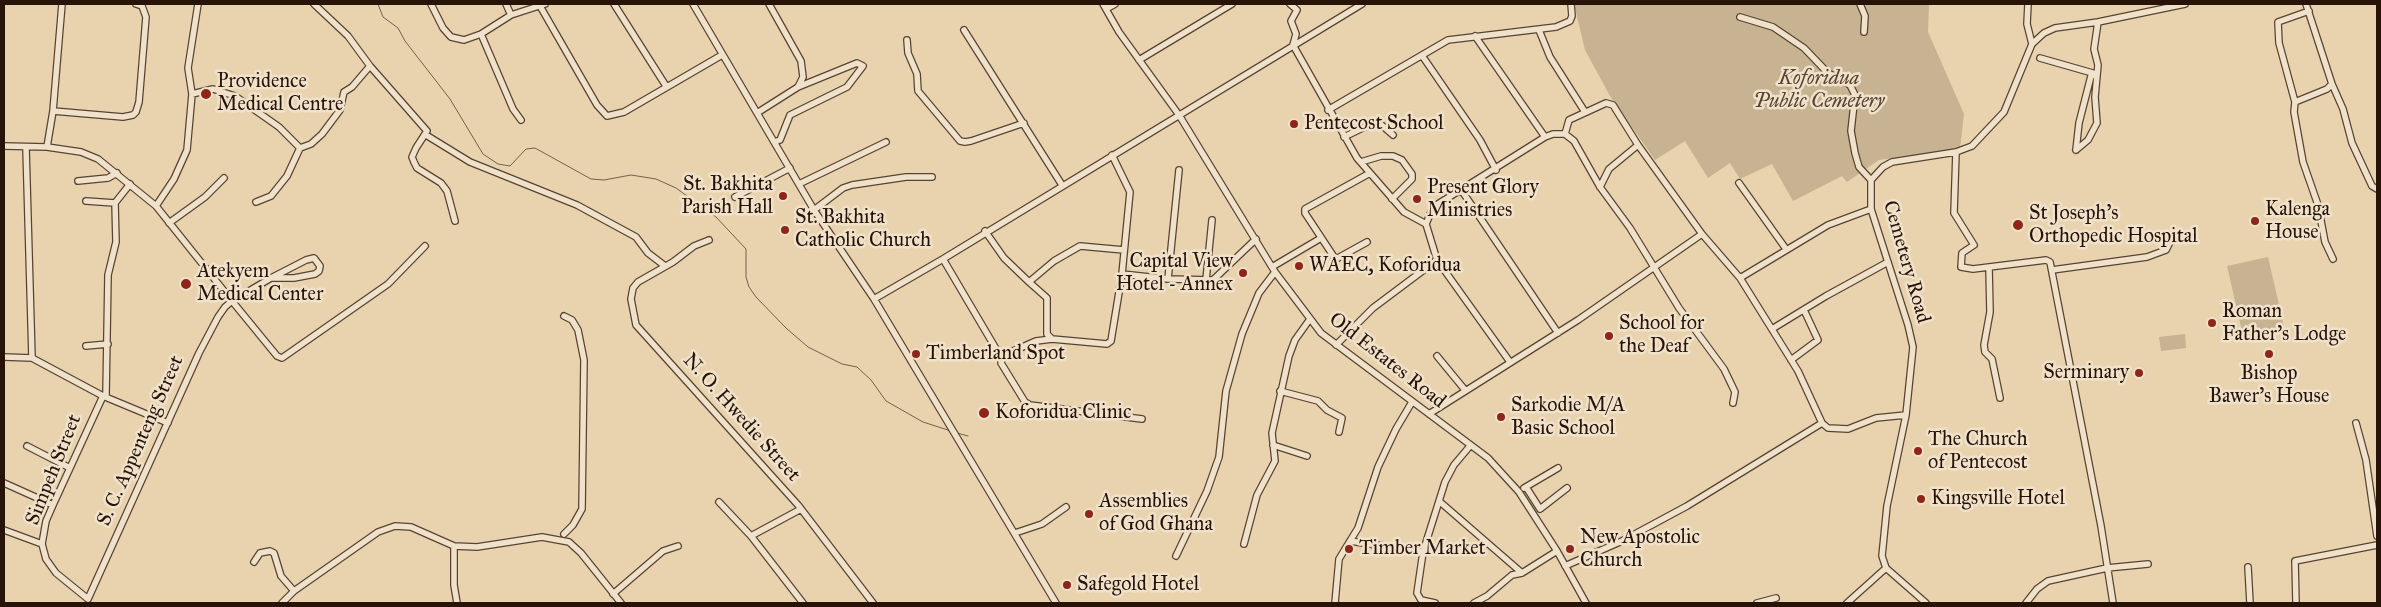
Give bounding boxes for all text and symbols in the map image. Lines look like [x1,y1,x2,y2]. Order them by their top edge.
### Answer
park label: Koforidua Public Cemetery [1754,67,1884,114]
place label: Providence Medical Centre [217,70,343,117]
marker: Providence Medical Centre [199,87,213,101]
place label: Pentecost School [1304,112,1444,136]
marker: Pentecost School [1288,118,1300,130]
place label: St. Bakhita Parish Hall [681,173,773,220]
place label: Present Glory Ministries [1427,176,1539,223]
marker: St. Bakhita Parish Hall [777,190,789,202]
marker: Present Glory Ministries [1411,193,1423,205]
street label: Cemetery Road [1877,198,1935,326]
place label: Kalenga House [2265,198,2330,245]
place label: St Joseph's Orthopedic Hospital [2029,202,2198,249]
place label: St. Bakhita Catholic Church [795,206,931,253]
marker: Kalenga House [2249,215,2261,227]
marker: St Joseph's Orthopedic Hospital [2011,218,2025,232]
marker: St. Bakhita Catholic Church [779,224,791,236]
place label: Capital View Hotel - Annex [1116,250,1233,297]
place label: WAEC, Koforidua [1309,254,1461,278]
place label: Atekyem Medical Center [197,260,323,307]
marker: WAEC, Koforidua [1293,260,1305,272]
marker: Capital View Hotel - Annex [1237,267,1249,279]
marker: Atekyem Medical Center [179,277,193,291]
place label: Roman Father's Lodge [2222,300,2346,347]
street label: Old Estates Road [1324,308,1450,414]
place label: School for the Deaf [1619,312,1704,359]
marker: Roman Father's Lodge [2206,317,2218,329]
marker: School for the Deaf [1603,330,1615,342]
place label: Timberland Spot [926,342,1065,366]
marker: Timberland Spot [910,348,922,360]
marker: Bishop Bawer's House [2263,348,2275,360]
street label: N. O. Hwedie Street [677,349,805,487]
street label: S. C. Appenteng Street [93,352,189,530]
place label: Serminary [2043,361,2129,385]
place label: Bishop Bawer's House [2209,362,2329,409]
marker: Serminary [2133,367,2145,379]
place label: Sarkodie M/A Basic School [1511,394,1625,441]
place label: Koforidua Clinic [995,401,1131,425]
marker: Koforidua Clinic [977,406,991,420]
street label: Simpeh Street [21,411,87,529]
marker: Sarkodie M/A Basic School [1495,411,1507,423]
place label: The Church of Pentecost [1928,428,2028,475]
marker: The Church of Pentecost [1912,445,1924,457]
place label: Kingsville Hotel [1931,487,2065,511]
place label: Assemblies of God Ghana [1099,490,1213,537]
marker: Kingsville Hotel [1915,493,1927,505]
marker: Assemblies of God Ghana [1083,508,1095,520]
place label: New Apostolic Church [1580,526,1700,573]
place label: Timber Market [1359,537,1486,561]
marker: Timber Market [1343,543,1355,555]
marker: New Apostolic Church [1564,543,1576,555]
place label: Safegold Hotel [1077,573,1199,597]
marker: Safegold Hotel [1061,579,1073,591]

